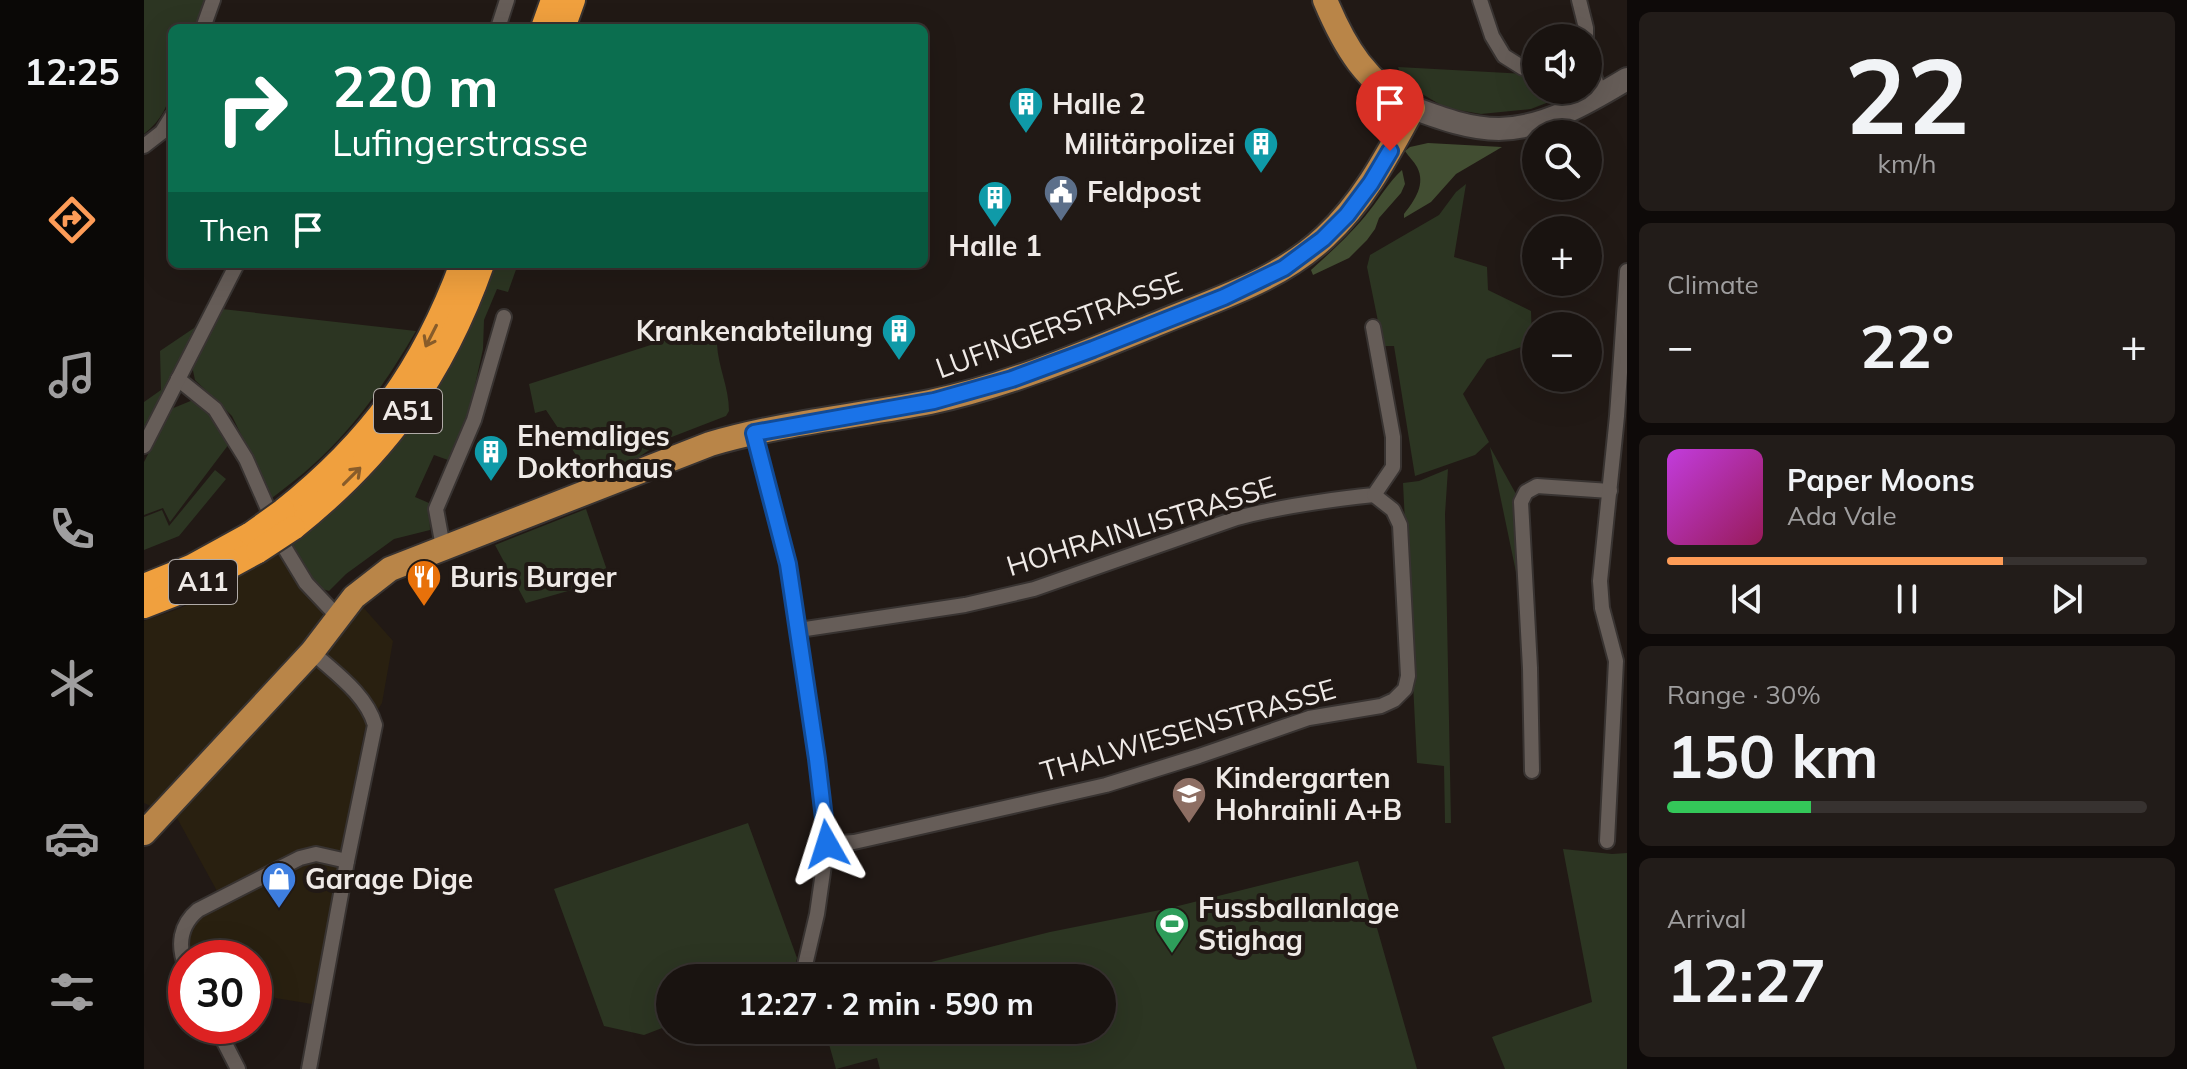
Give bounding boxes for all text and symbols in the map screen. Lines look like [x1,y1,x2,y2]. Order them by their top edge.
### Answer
map controls [1522,24,1602,392]
button: sound [1522,24,1602,104]
text: 22 [1845,29,1969,160]
text: 12:25 [24,49,120,94]
text: 220 m [332,51,499,121]
icon: right [200,56,304,160]
pin [1356,69,1424,151]
icon: arrive [1368,81,1412,125]
building icon: Halle 2 [1007,85,1045,135]
place label: Halle 2 [1052,86,1145,121]
text: Lufingerstrasse [332,120,588,165]
button: search [1522,120,1602,200]
building icon: Militärpolizei [1242,125,1280,175]
place label: Militärpolizei [1064,126,1235,161]
text: km/h [1878,147,1936,180]
public building icon: Feldpost [1042,173,1080,223]
place label: Feldpost [1087,174,1201,209]
building icon: Halle 1 [976,179,1014,229]
icon: directions [44,192,100,248]
icon: arrive [286,208,330,252]
text: Then [200,211,270,249]
button: + [1522,216,1602,296]
place label: Halle 1 [948,228,1042,263]
street label: LUFINGERSTRASSE [931,264,1187,385]
text: Climate [1667,268,1759,301]
text: 22° [1860,308,1954,383]
building icon: Krankenabteilung [880,312,918,362]
button: − [1522,312,1602,392]
place label: Krankenabteilung [636,313,873,348]
text: − [1667,318,1693,373]
text: + [2121,318,2147,373]
one-way arrow [423,323,439,347]
icon: music [44,347,100,403]
road number: A51 [374,389,442,433]
place label: Ehemaliges Doktorhaus [517,418,673,485]
building icon: Ehemaliges Doktorhaus [472,433,510,483]
text: Paper Moons [1787,461,1975,499]
one-way arrow [342,467,362,486]
street label: HOHRAINLISTRASSE [1002,468,1280,583]
text: Ada Vale [1787,499,1897,532]
icon: phone [44,501,100,557]
restaurant icon: Buris Burger [405,558,443,608]
place label: Buris Burger [450,559,617,594]
road number: A11 [169,560,237,604]
icon: previous [1725,577,1769,621]
icon: pause [1885,577,1929,621]
icon: next [2045,577,2089,621]
icon: climate [44,655,100,711]
street label: THALWIESENSTRASSE [1036,671,1340,788]
text: Range · 30% [1667,678,1821,711]
text: 150 km [1667,718,1879,793]
place label: Kindergarten Hohrainli A+B [1215,760,1402,827]
school or university icon: Kindergarten Hohrainli A+B [1170,775,1208,825]
position arrow [785,802,869,886]
icon: car [44,810,100,866]
shop icon: Garage Dige [260,860,298,910]
place label: Garage Dige [305,861,473,896]
place label: Fussballanlage Stighag [1198,890,1399,957]
text: Arrival [1667,902,1747,935]
sports icon: Fussballanlage Stighag [1153,905,1191,955]
speed limit sign: 30 [168,940,272,1044]
text: 12:27 [1667,942,1826,1017]
icon: filters [44,964,100,1020]
text: 12:27 · 2 min · 590 m [738,985,1034,1023]

